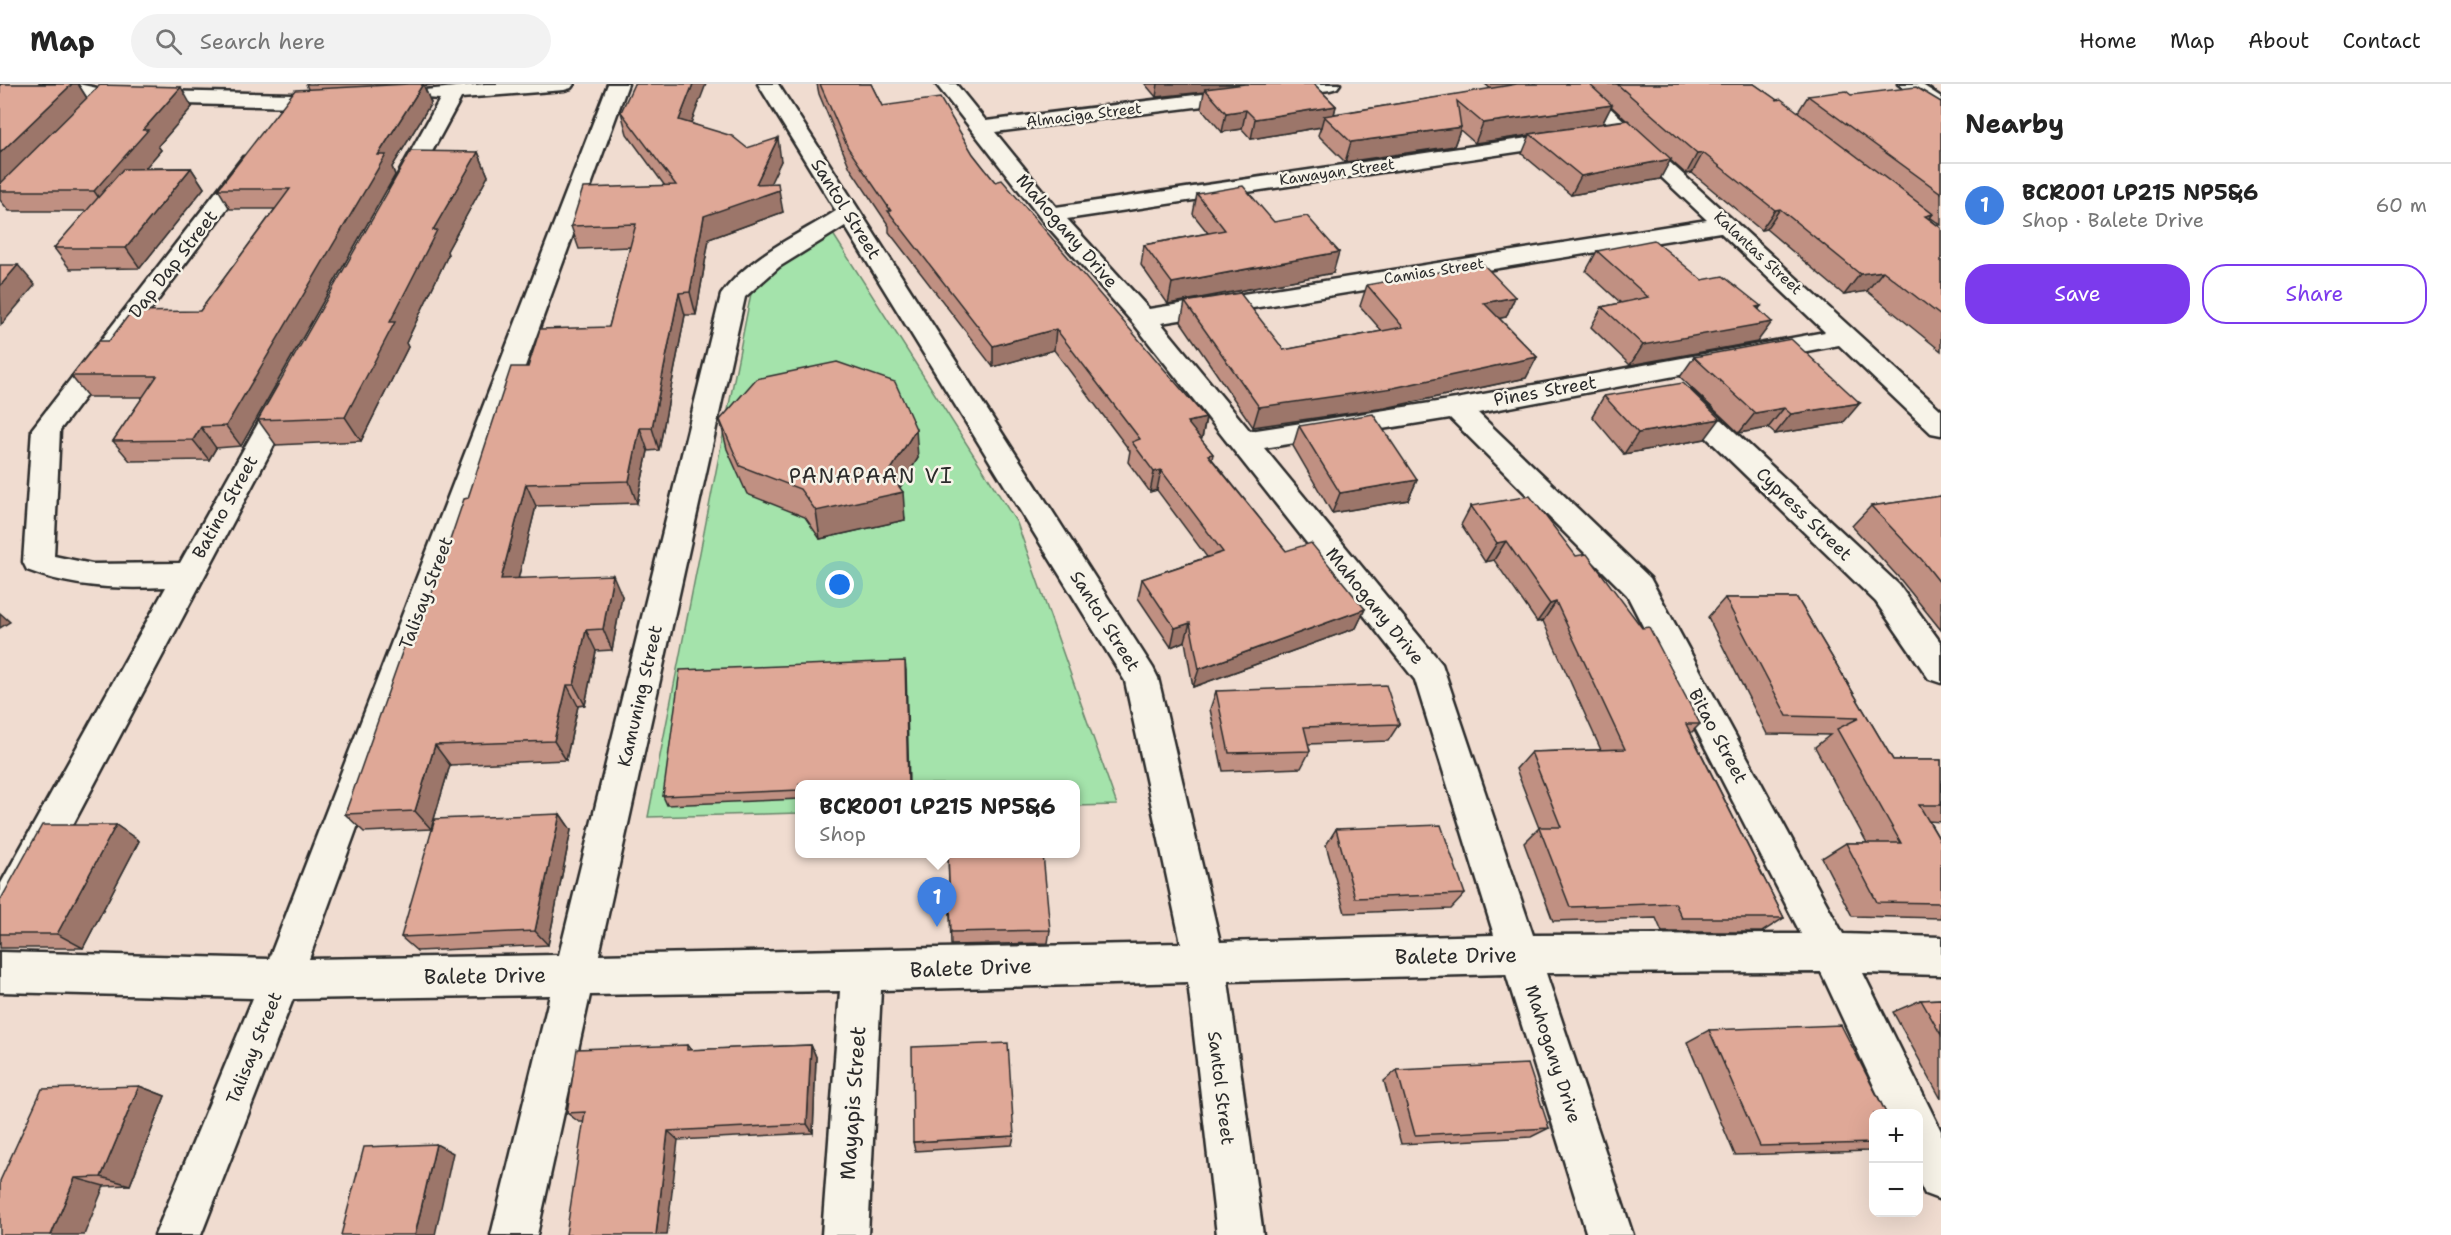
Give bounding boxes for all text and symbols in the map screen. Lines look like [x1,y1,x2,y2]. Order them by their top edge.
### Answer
search box [131,14,551,68]
text: Map [30,22,95,60]
icon: search [152,25,185,58]
text: Search here [200,27,325,56]
text: Home [2079,27,2137,55]
text: Map [2170,27,2215,55]
text: About [2248,27,2309,55]
text: Contact [2342,27,2421,55]
street label: Almaciga Street [1025,98,1143,132]
text: Nearby [1965,106,2064,141]
street label: Santol Street [805,154,887,264]
street label: Kawayan Street [1278,154,1396,190]
street label: Mahogany Drive [1011,169,1123,293]
text: BCR001 LP215 NP5&6 [2022,178,2258,207]
text: 1 [1980,192,1989,218]
text: 60 m [2375,192,2427,218]
street label: Dap Dap Street [123,205,223,323]
street label: Kalantas Street [1710,207,1806,299]
text: Shop · Balete Drive [2022,207,2204,233]
street label: Camias Street [1382,253,1486,289]
button: Save [1965,264,2190,324]
button: Share [2202,264,2427,324]
street label: Pines Street [1492,370,1598,412]
street label: Batino Street [187,451,263,563]
district label: PANAPAAN VI [789,462,953,490]
street label: Cypress Street [1751,462,1857,566]
street label: Talisay Street [393,533,459,653]
street label: Mahogany Drive [1320,543,1430,669]
street label: Santol Street [1064,566,1146,676]
your location [825,570,854,599]
street label: Kamuning Street [612,623,668,769]
street label: Bitao Street [1683,684,1753,788]
popup [795,780,1080,858]
text: BCR001 LP215 NP5&6 [819,792,1056,821]
text: Shop [819,821,866,847]
pin: 1 [918,878,956,927]
street label: Balete Drive [1395,941,1517,971]
street label: Balete Drive [910,952,1032,984]
street label: Balete Drive [424,961,546,991]
street label: Mahogany Drive [1519,982,1587,1126]
street label: Talisay Street [221,988,287,1108]
street label: Mayapis Street [834,1025,872,1181]
street label: Santol Street [1202,1030,1240,1146]
map controls [1869,1109,1923,1217]
button: + [1869,1109,1923,1163]
button: − [1869,1163,1923,1217]

